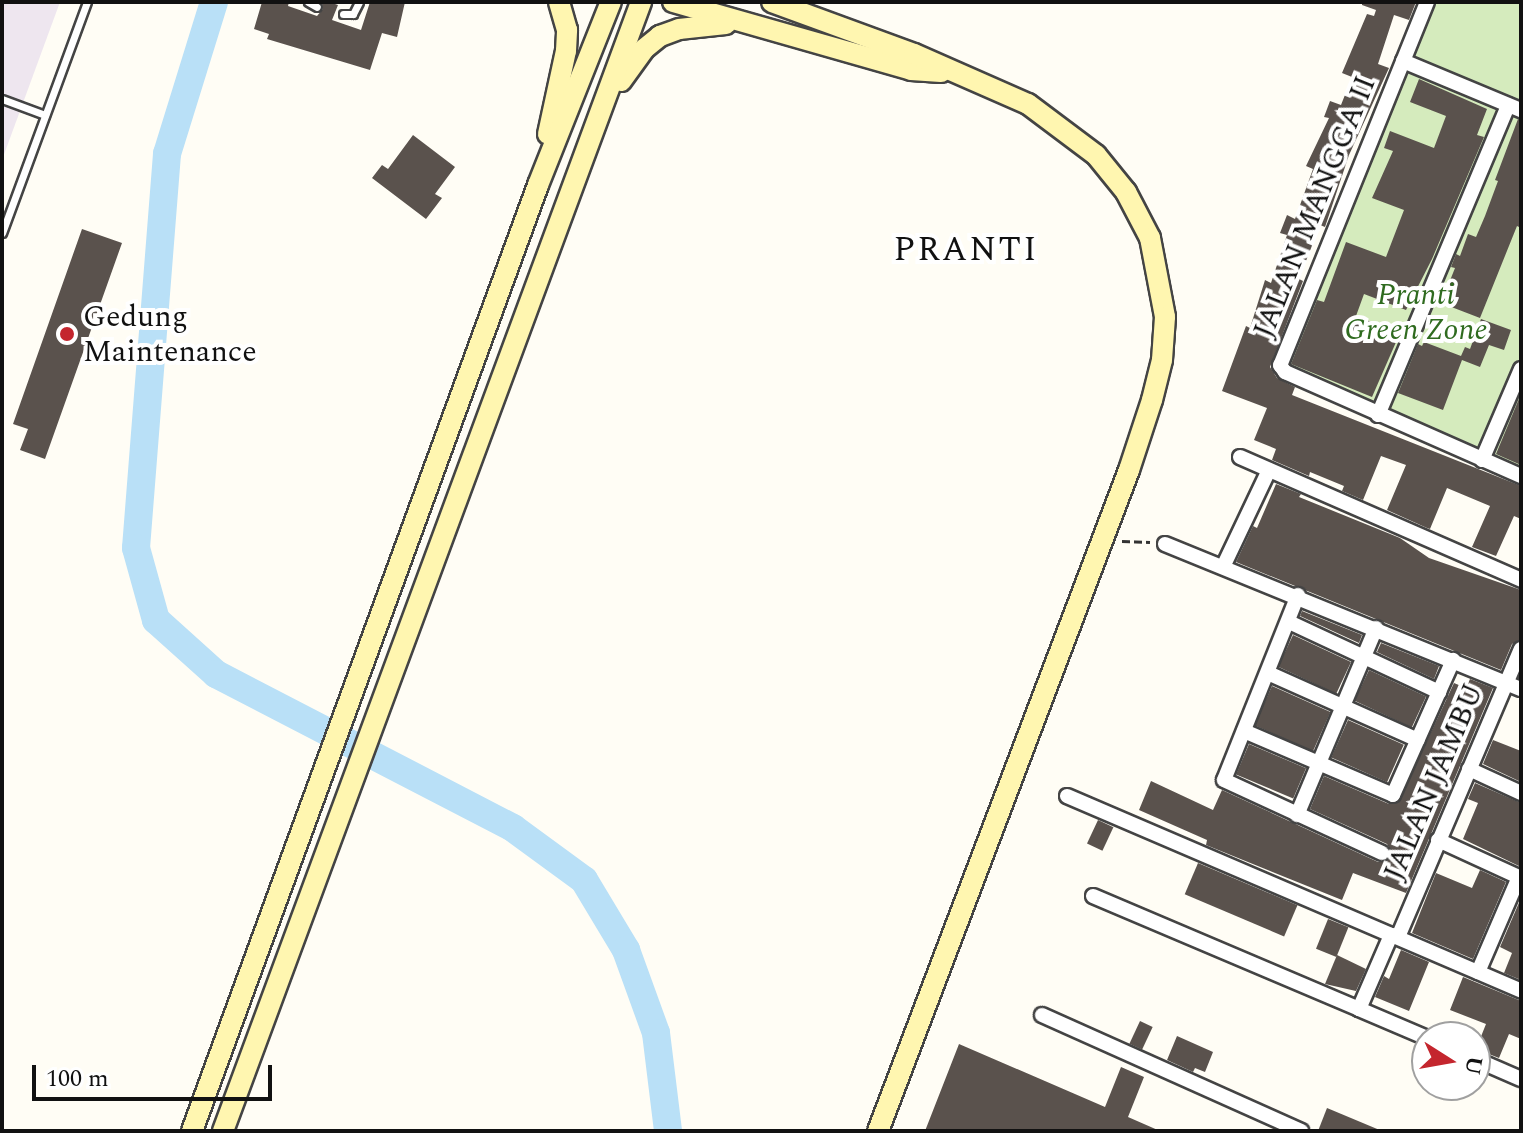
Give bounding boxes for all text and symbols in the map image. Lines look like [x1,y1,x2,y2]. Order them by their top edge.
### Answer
street label: JALAN MANGGA II [1246,71,1384,343]
district label: PRANTI [893,231,1039,271]
park label: Pranti Green Zone [1344,277,1488,348]
place label: Gedung Maintenance [83,299,257,370]
marker: Gedung Maintenance [58,325,76,343]
street label: JALAN JAMBU [1376,678,1492,886]
north arrow [1411,1021,1491,1101]
scale bar [36,1049,276,1099]
text: U [1455,1053,1491,1077]
text: 100 m [46,1061,109,1097]

